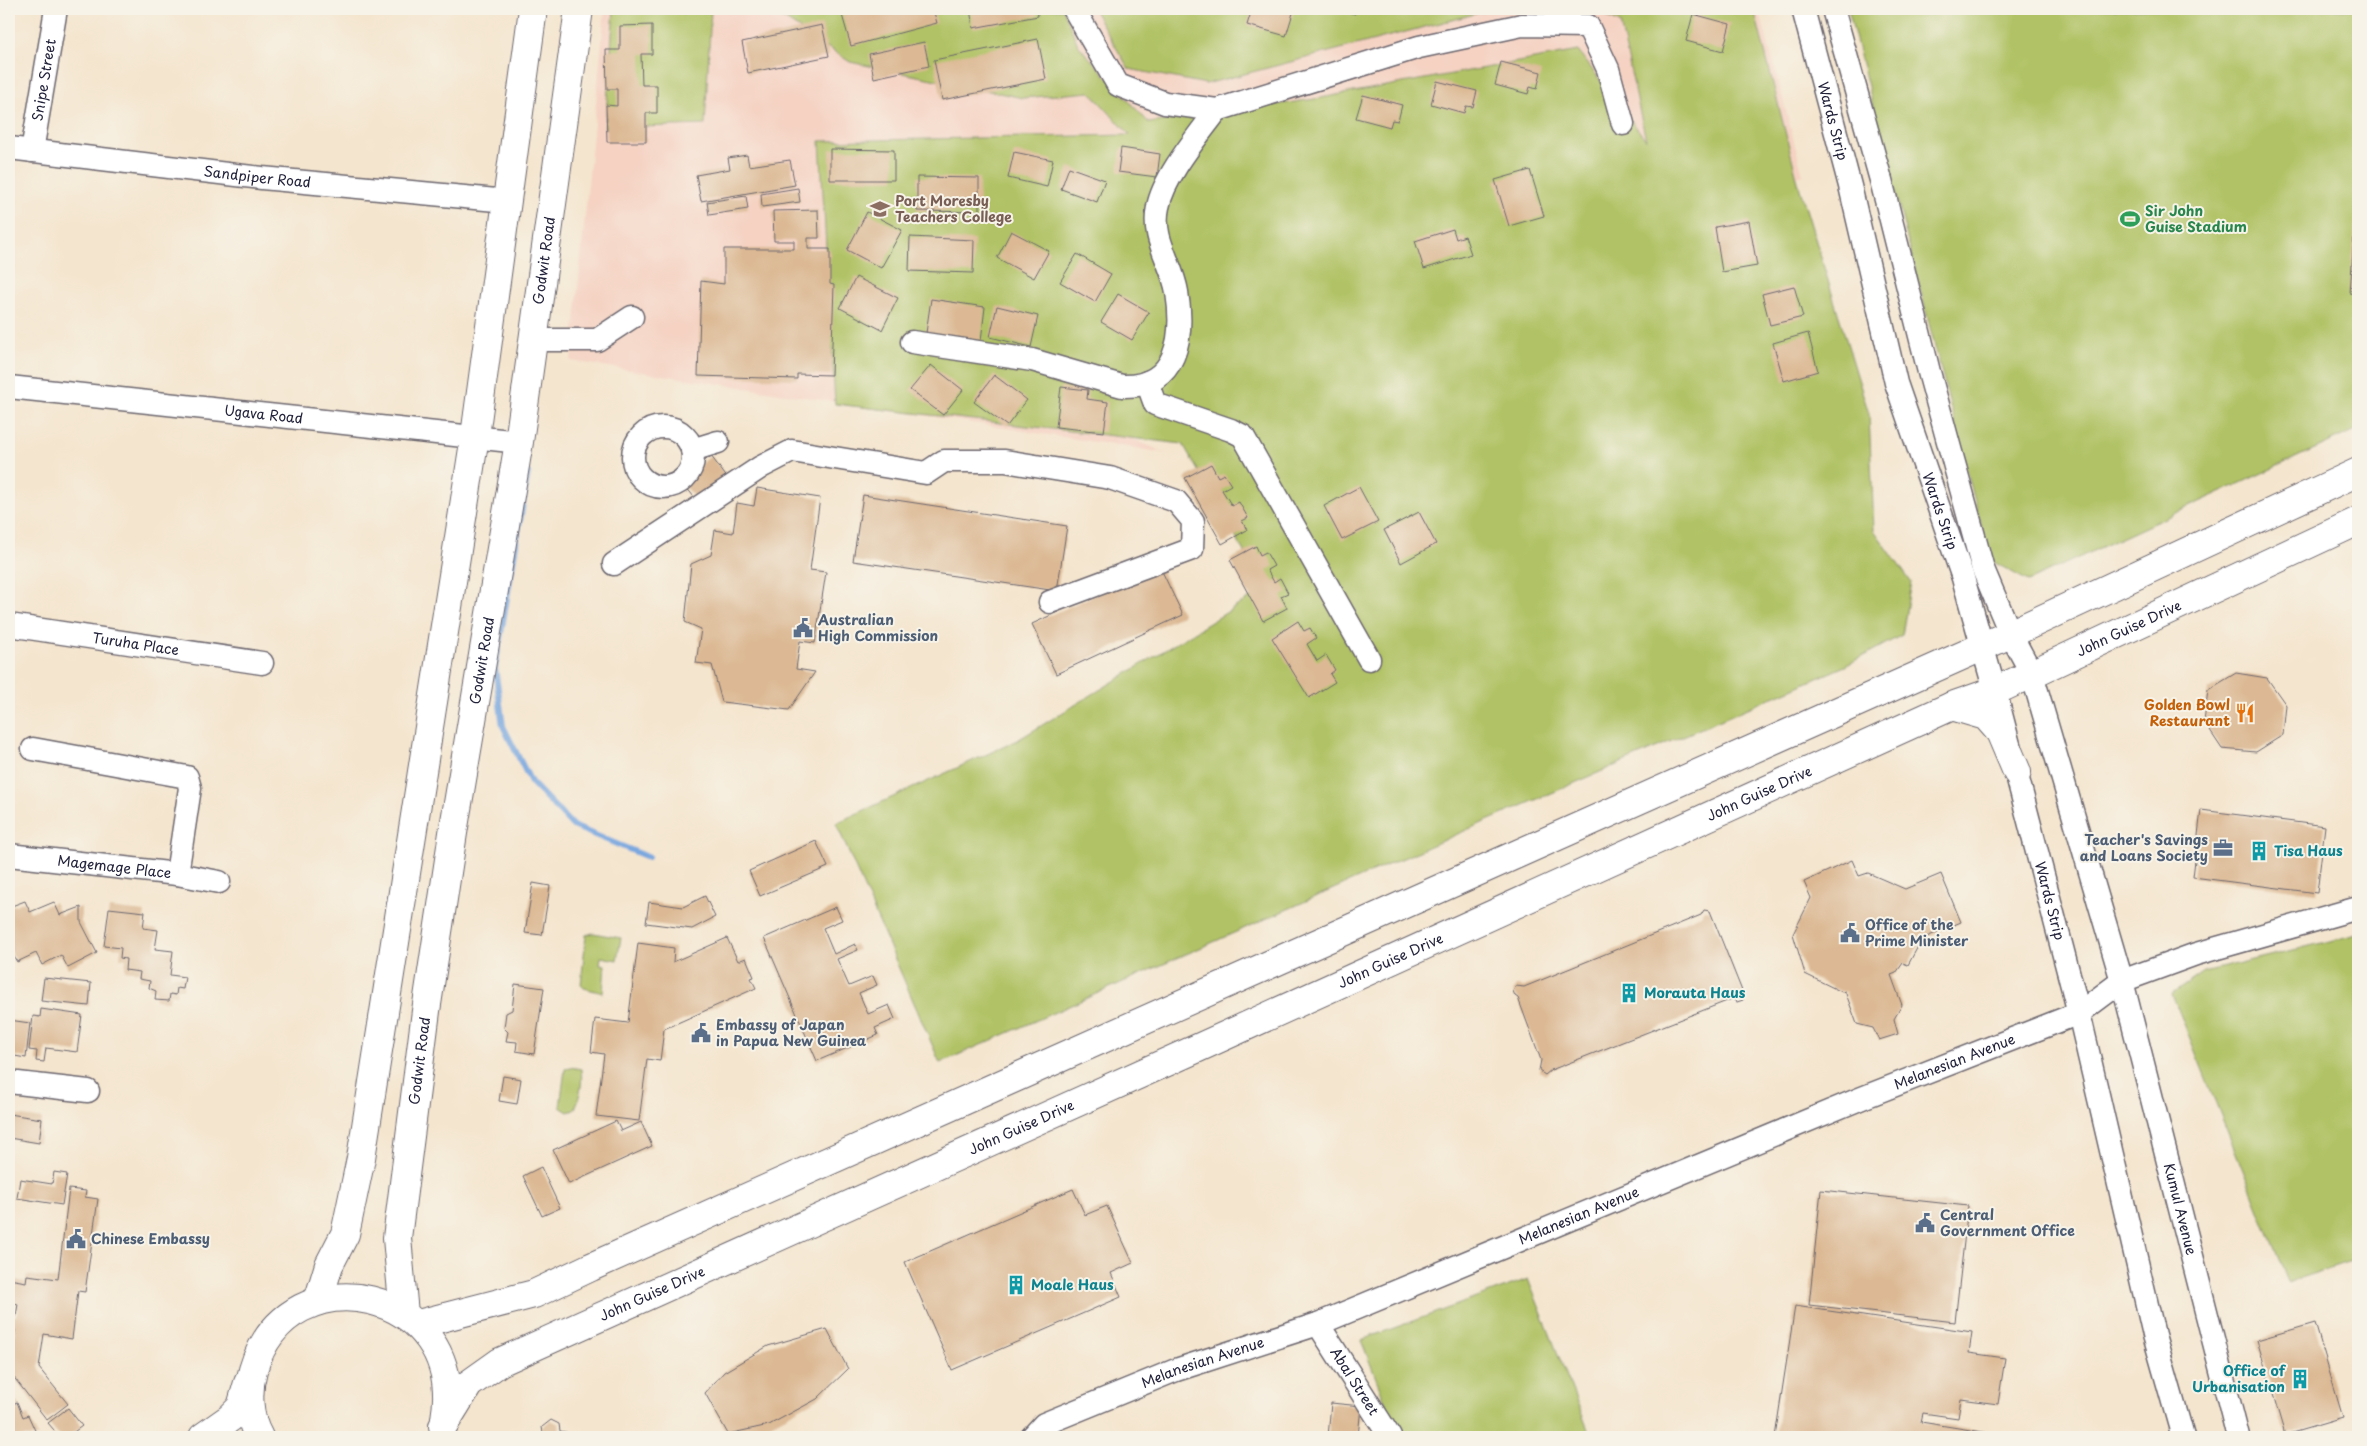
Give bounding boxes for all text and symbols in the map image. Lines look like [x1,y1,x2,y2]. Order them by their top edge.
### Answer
street label: Snipe Street [26,37,61,123]
street label: Wards Strip [1813,79,1854,163]
street label: Sandpiper Road [203,160,312,193]
place label: Port Moresby Teachers College [895,190,1012,227]
school or university icon: Port Moresby Teachers College [869,198,891,220]
place label: Sir John Guise Stadium [2145,200,2247,237]
sports icon: Sir John Guise Stadium [2119,208,2141,230]
street label: Godwit Road [527,215,560,306]
street label: Ugava Road [223,399,304,429]
street label: Wards Strip [1918,470,1964,552]
street label: John Guise Drive [2073,594,2184,661]
place label: Australian High Commission [817,609,938,646]
street label: Godwit Road [464,615,499,706]
public building icon: Australian High Commission [792,617,814,639]
street label: Turuha Place [91,627,180,660]
place label: Golden Bowl Restaurant [2144,694,2230,731]
restaurant icon: Golden Bowl Restaurant [2234,702,2256,724]
street label: John Guise Drive [1703,760,1815,826]
place label: Teacher's Savings and Loans Society [2080,829,2208,866]
office icon: Teacher's Savings and Loans Society [2212,837,2234,859]
building icon: Tisa Haus [2248,840,2270,862]
place label: Tisa Haus [2274,840,2343,861]
street label: Magemage Place [56,850,172,883]
street label: Wards Strip [2030,859,2071,942]
place label: Office of the Prime Minister [1865,914,1969,951]
public building icon: Office of the Prime Minister [1839,922,1861,944]
street label: John Guise Drive [1334,927,1446,993]
building icon: Morauta Haus [1618,982,1640,1004]
place label: Morauta Haus [1644,982,1746,1003]
place label: Embassy of Japan in Papua New Guinea [716,1014,867,1051]
street label: Godwit Road [403,1016,435,1106]
public building icon: Embassy of Japan in Papua New Guinea [690,1022,712,1044]
street label: Melanesian Avenue [1891,1028,2018,1095]
street label: John Guise Drive [965,1094,1077,1160]
street label: Kumul Avenue [2159,1161,2202,1257]
street label: Melanesian Avenue [1515,1181,1642,1250]
place label: Central Government Office [1940,1204,2075,1241]
public building icon: Central Government Office [1914,1212,1936,1234]
public building icon: Chinese Embassy [65,1228,87,1250]
place label: Chinese Embassy [91,1228,210,1249]
street label: John Guise Drive [596,1260,708,1326]
building icon: Moale Haus [1005,1274,1027,1296]
place label: Moale Haus [1031,1274,1114,1295]
street label: Melanesian Avenue [1138,1331,1267,1393]
street label: Abal Street [1326,1343,1385,1419]
place label: Office of Urbanisation [2192,1360,2286,1397]
building icon: Office of Urbanisation [2289,1368,2311,1390]

